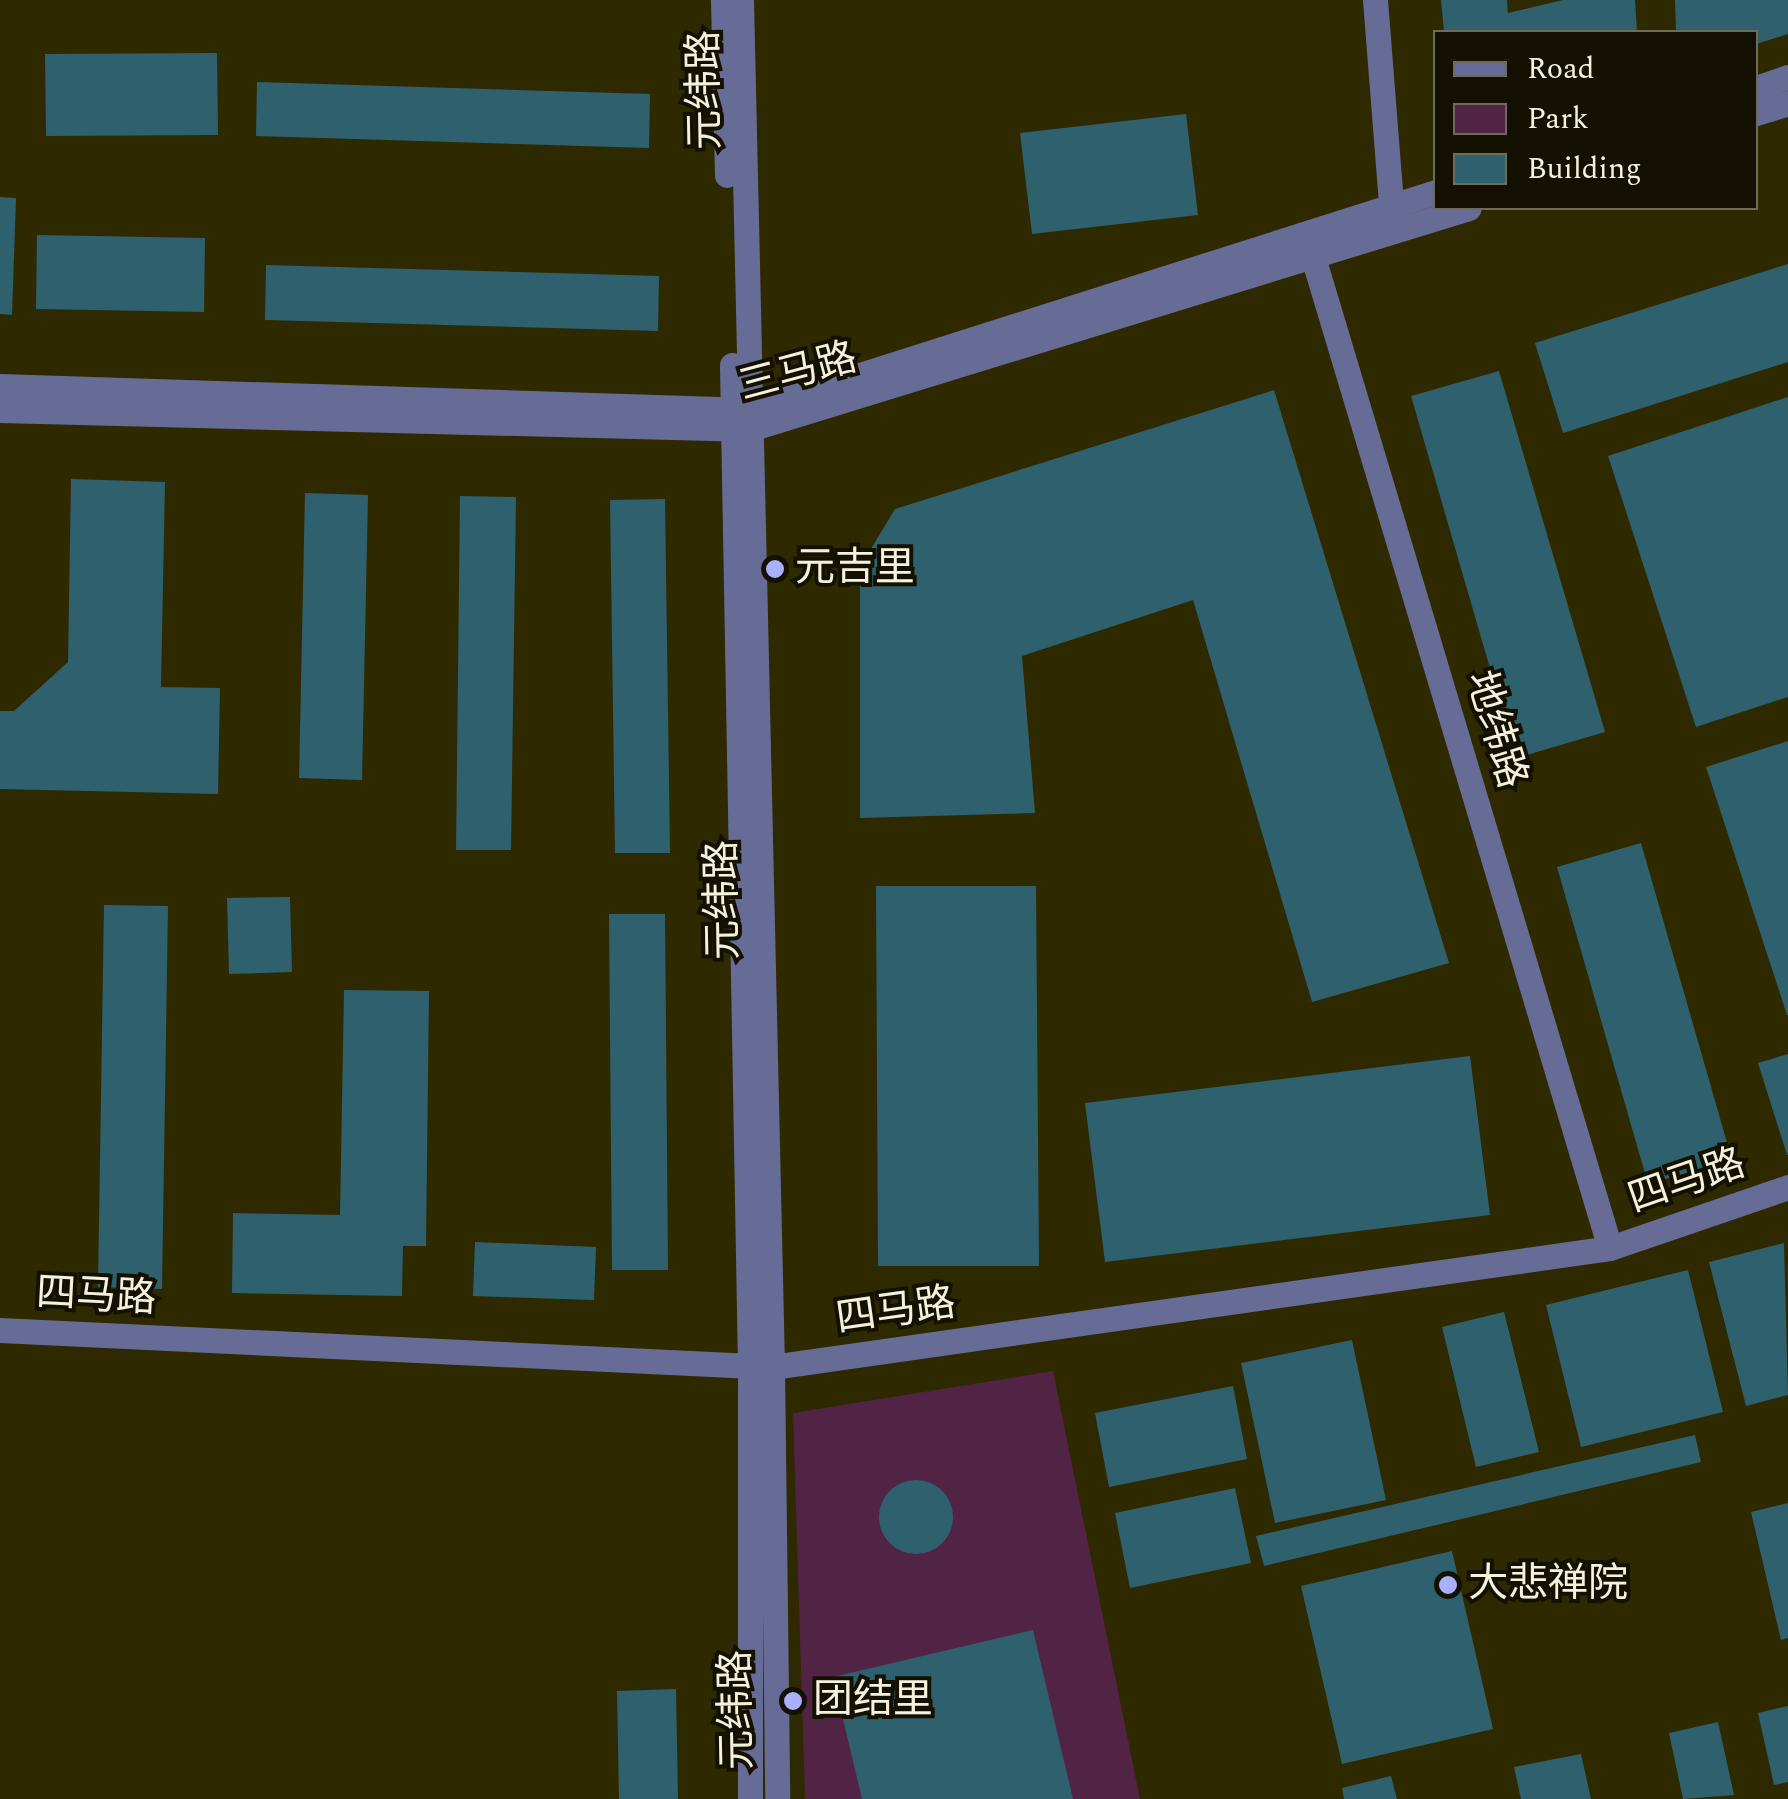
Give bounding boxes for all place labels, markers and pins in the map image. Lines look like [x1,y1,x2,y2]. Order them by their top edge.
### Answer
place label: 元吉里 [795,545,915,593]
marker: 元吉里 [764,558,786,580]
place label: 大悲禅院 [1468,1561,1628,1609]
marker: 大悲禅院 [1437,1574,1459,1596]
place label: 团结里 [813,1677,933,1725]
marker: 团结里 [782,1690,804,1712]

